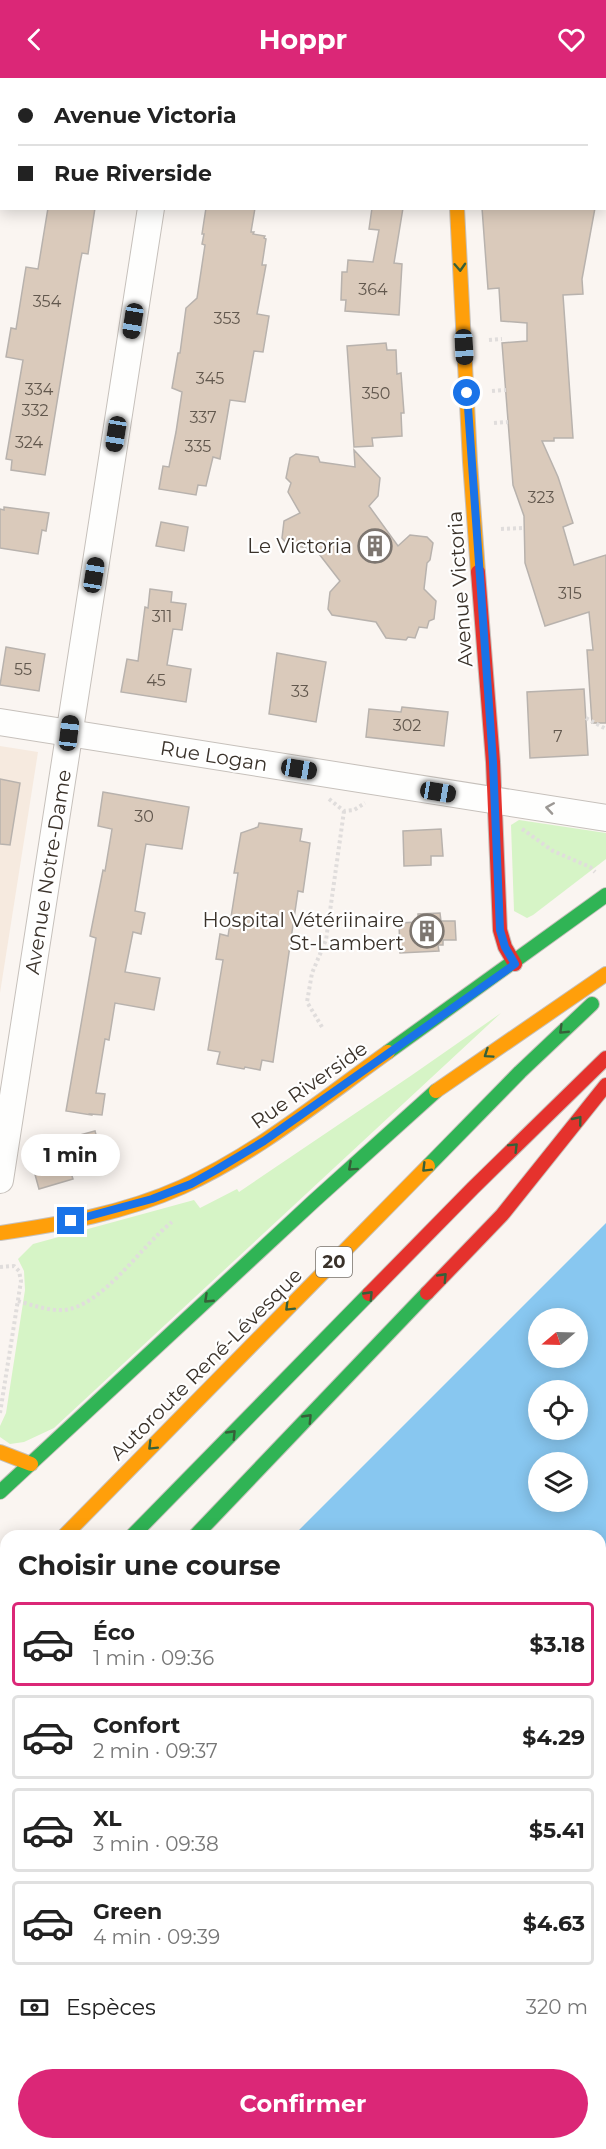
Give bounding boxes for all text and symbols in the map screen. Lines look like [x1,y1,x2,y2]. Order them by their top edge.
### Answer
icon: back [18,23,51,56]
text: Hoppr [259,23,347,56]
icon: heart [555,23,588,56]
text: Avenue Victoria [54,102,237,129]
text: Rue Riverside [54,160,212,187]
one-way arrow [454,262,467,271]
house number: 364 [358,280,388,299]
house number: 354 [33,292,62,311]
car [121,302,145,340]
house number: 353 [214,309,240,328]
car [454,329,474,365]
house number: 345 [196,369,224,388]
route start [453,379,480,406]
house number: 334 [25,380,54,399]
house number: 350 [362,384,390,403]
house number: 332 [22,401,48,420]
house number: 337 [189,408,217,427]
car [104,415,128,453]
house number: 324 [15,433,44,452]
house number: 335 [185,437,211,456]
house number: 323 [527,488,555,507]
street label: Avenue Victoria [443,510,477,668]
building icon: Le Victoria [357,528,393,564]
place label: Le Victoria [247,534,352,558]
car [82,556,106,594]
house number: 315 [558,584,582,603]
house number: 311 [152,607,172,626]
house number: 55 [14,660,32,679]
house number: 45 [146,671,166,690]
house number: 33 [291,682,309,701]
car [58,714,80,752]
house number: 302 [393,716,421,735]
house number: 7 [553,727,563,746]
street label: Rue Logan [159,736,269,776]
car [280,757,318,781]
street label: Avenue Notre-Dame [20,768,76,976]
car [419,780,457,804]
one-way arrow [546,803,555,815]
house number: 30 [134,807,154,826]
place label: Hospital Vétériinaire St-Lambert [203,908,404,955]
building icon: Hospital Vétériinaire St-Lambert [409,913,445,949]
one-way arrow [560,1023,570,1034]
street label: Rue Riverside [246,1036,372,1134]
one-way arrow [484,1047,495,1058]
one-way arrow [571,1115,582,1126]
callout: 1 min [22,1134,121,1176]
text: 1 min [43,1143,98,1167]
one-way arrow [507,1143,517,1154]
one-way arrow [348,1160,358,1171]
one-way arrow [422,1161,433,1172]
route end [57,1207,84,1234]
road number: 20 [316,1247,352,1277]
street label: Autoroute René-Lévesque [105,1263,307,1465]
one-way arrow [436,1273,447,1283]
one-way arrow [361,1291,372,1302]
one-way arrow [204,1292,215,1303]
one-way arrow [285,1301,296,1311]
north arrow [528,1308,588,1368]
map controls [528,1308,588,1512]
button: locate [528,1380,588,1440]
one-way arrow [301,1414,312,1424]
one-way arrow [225,1431,236,1441]
one-way arrow [149,1439,160,1450]
button: layers [528,1452,588,1512]
text: Choisir une course [18,1549,281,1582]
icon: car [21,1617,75,1671]
text: Éco [93,1619,135,1646]
text: $3.18 [529,1631,585,1658]
text: 1 min · 09:36 [93,1646,214,1670]
icon: car [21,1710,75,1764]
text: Confort [93,1712,180,1739]
text: $4.29 [522,1724,585,1751]
text: 2 min · 09:37 [93,1739,218,1763]
icon: car [21,1803,75,1857]
text: XL [93,1805,122,1832]
text: $5.41 [529,1817,585,1844]
text: 3 min · 09:38 [93,1832,219,1856]
icon: car [21,1896,75,1950]
text: Green [93,1898,162,1925]
text: $4.63 [523,1910,585,1937]
text: 4 min · 09:39 [93,1925,220,1949]
icon: cash [18,1991,51,2024]
text: Espèces [66,1994,156,2021]
text: 320 m [526,1995,588,2019]
button: Confirmer [18,2069,588,2138]

